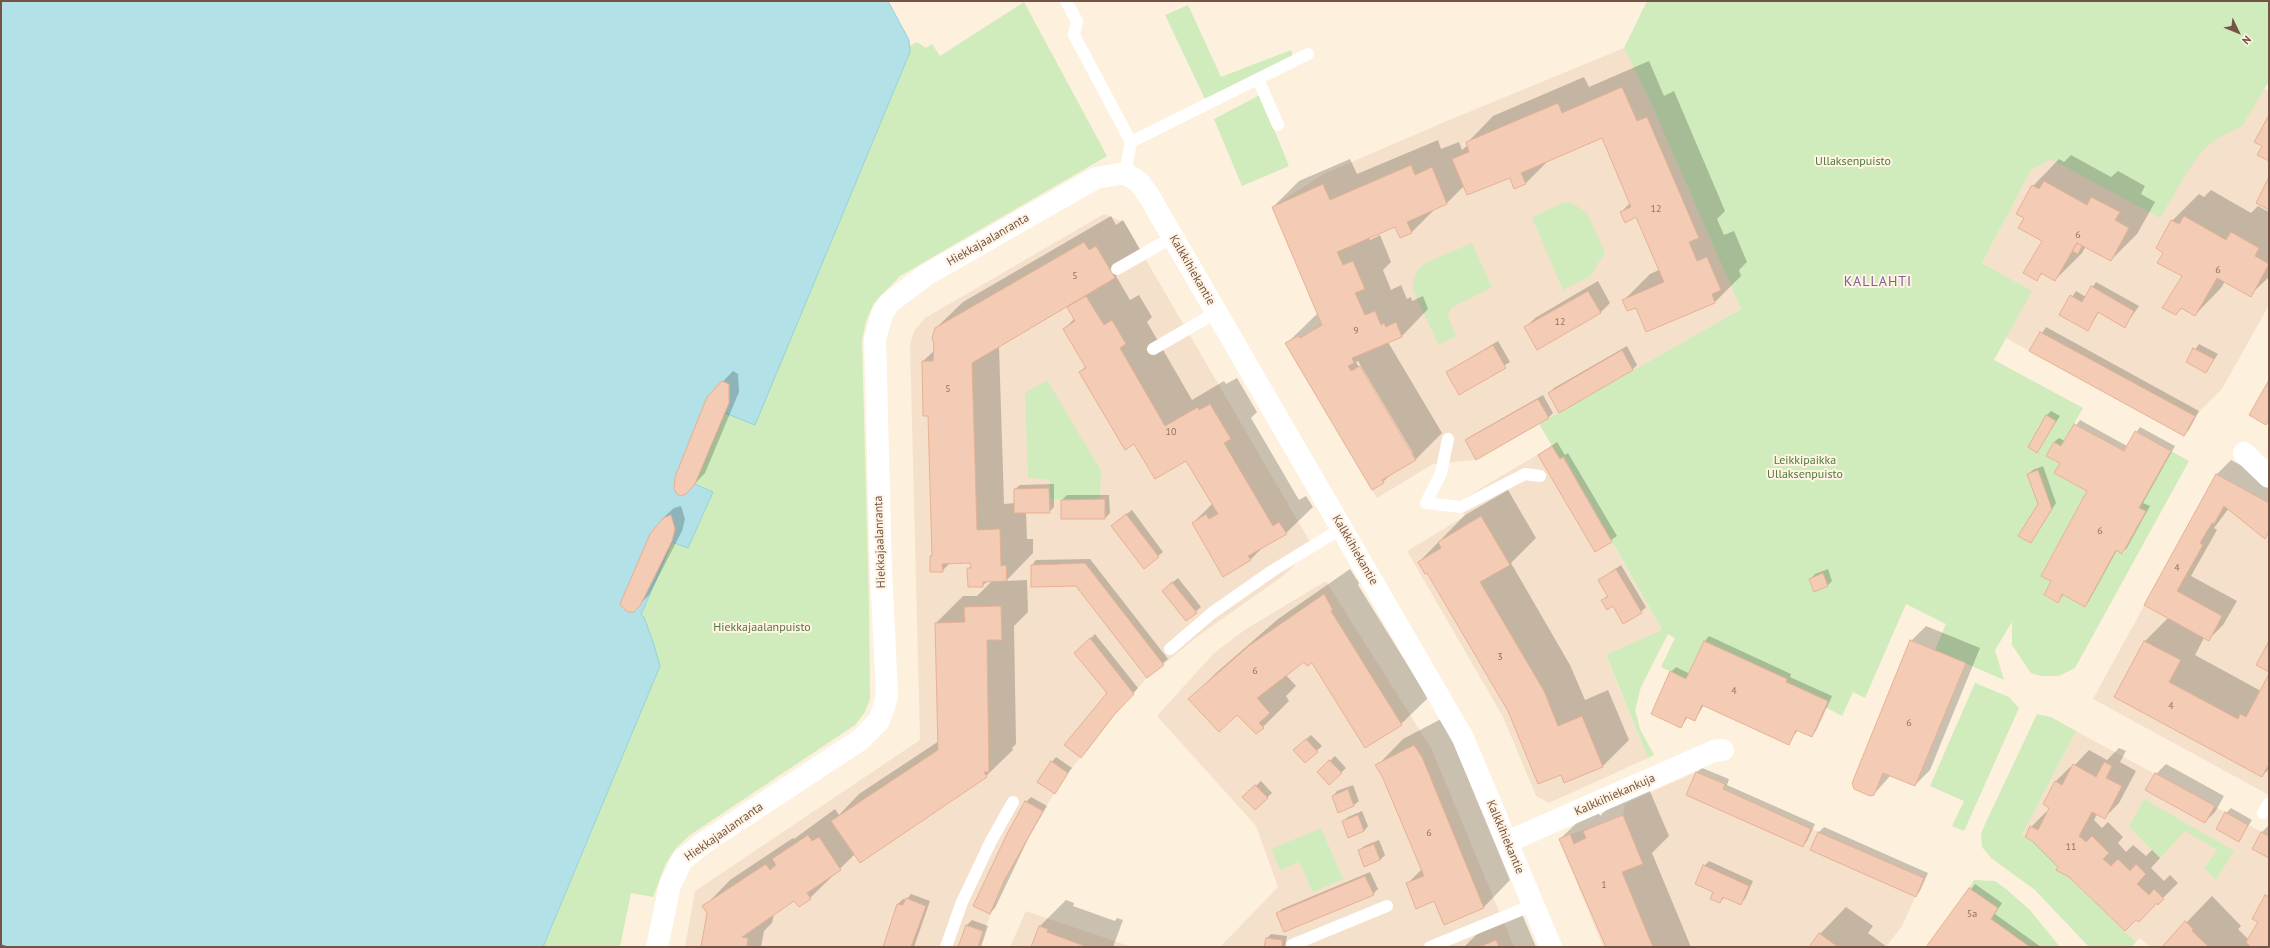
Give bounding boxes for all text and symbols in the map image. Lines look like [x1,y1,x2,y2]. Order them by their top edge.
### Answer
north arrow [2218,12,2258,52]
text: N [2239,33,2254,48]
park label: Ullaksenpuisto [1815,155,1891,169]
house number: 12 [1651,203,1661,215]
street label: Hiekkajaalanranta [944,211,1032,269]
house number: 6 [2075,229,2081,241]
street label: Kalkkihiekantie [1166,232,1218,308]
house number: 6 [2215,264,2221,276]
house number: 5 [1072,270,1078,282]
district label: KALLAHTI [1844,274,1912,290]
house number: 12 [1555,316,1565,328]
house number: 9 [1353,325,1359,337]
house number: 5 [945,383,951,395]
house number: 10 [1166,426,1176,438]
park label: Leikkipaikka Ullaksenpuisto [1767,454,1843,482]
street label: Hiekkajaalanranta [871,495,889,589]
street label: Kalkkihiekantie [1329,512,1381,588]
house number: 6 [2097,525,2103,537]
house number: 4 [2174,562,2180,574]
park label: Hiekkajaalanpuisto [713,621,811,635]
house number: 3 [1497,651,1503,663]
house number: 6 [1252,665,1258,677]
house number: 4 [1731,685,1737,697]
house number: 4 [2168,700,2174,712]
house number: 6 [1906,717,1912,729]
street label: Kalkkihiekankuja [1572,771,1658,819]
street label: Kalkkihiekantie [1483,798,1527,876]
street label: Hiekkajaalanranta [682,800,766,864]
house number: 6 [1426,827,1432,839]
house number: 11 [2066,841,2076,853]
house number: 1 [1601,879,1607,891]
house number: 5a [1967,908,1977,920]

